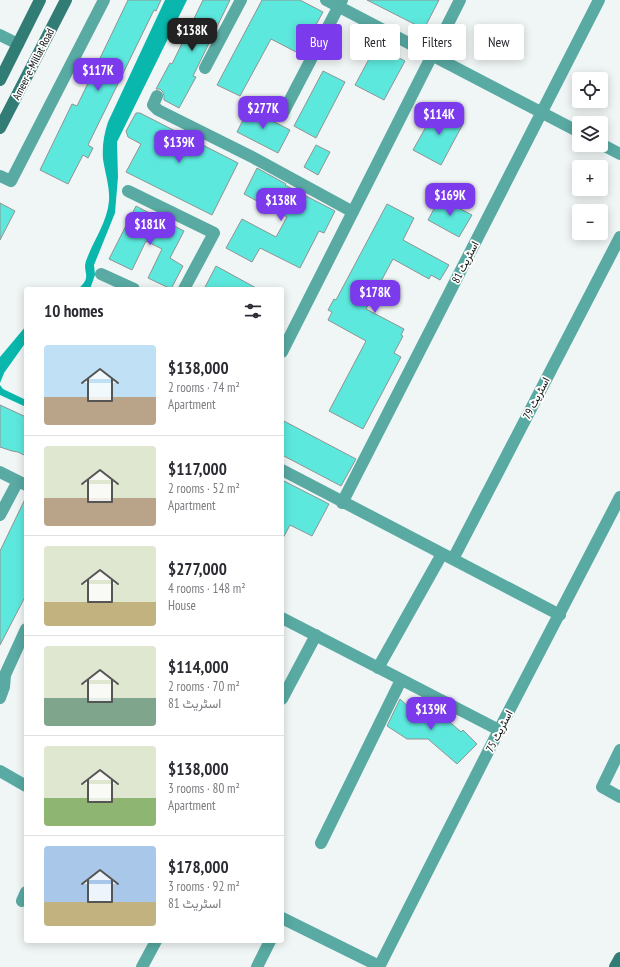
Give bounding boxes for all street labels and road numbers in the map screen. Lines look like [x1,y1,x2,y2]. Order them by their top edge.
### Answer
street label: Ameer-e-Millat Road [9,26,57,102]
street label: اسٹریٹ 81 [449,239,481,285]
street label: اسٹریٹ 79 [520,375,552,421]
street label: اسٹریٹ 75 [483,708,515,754]

